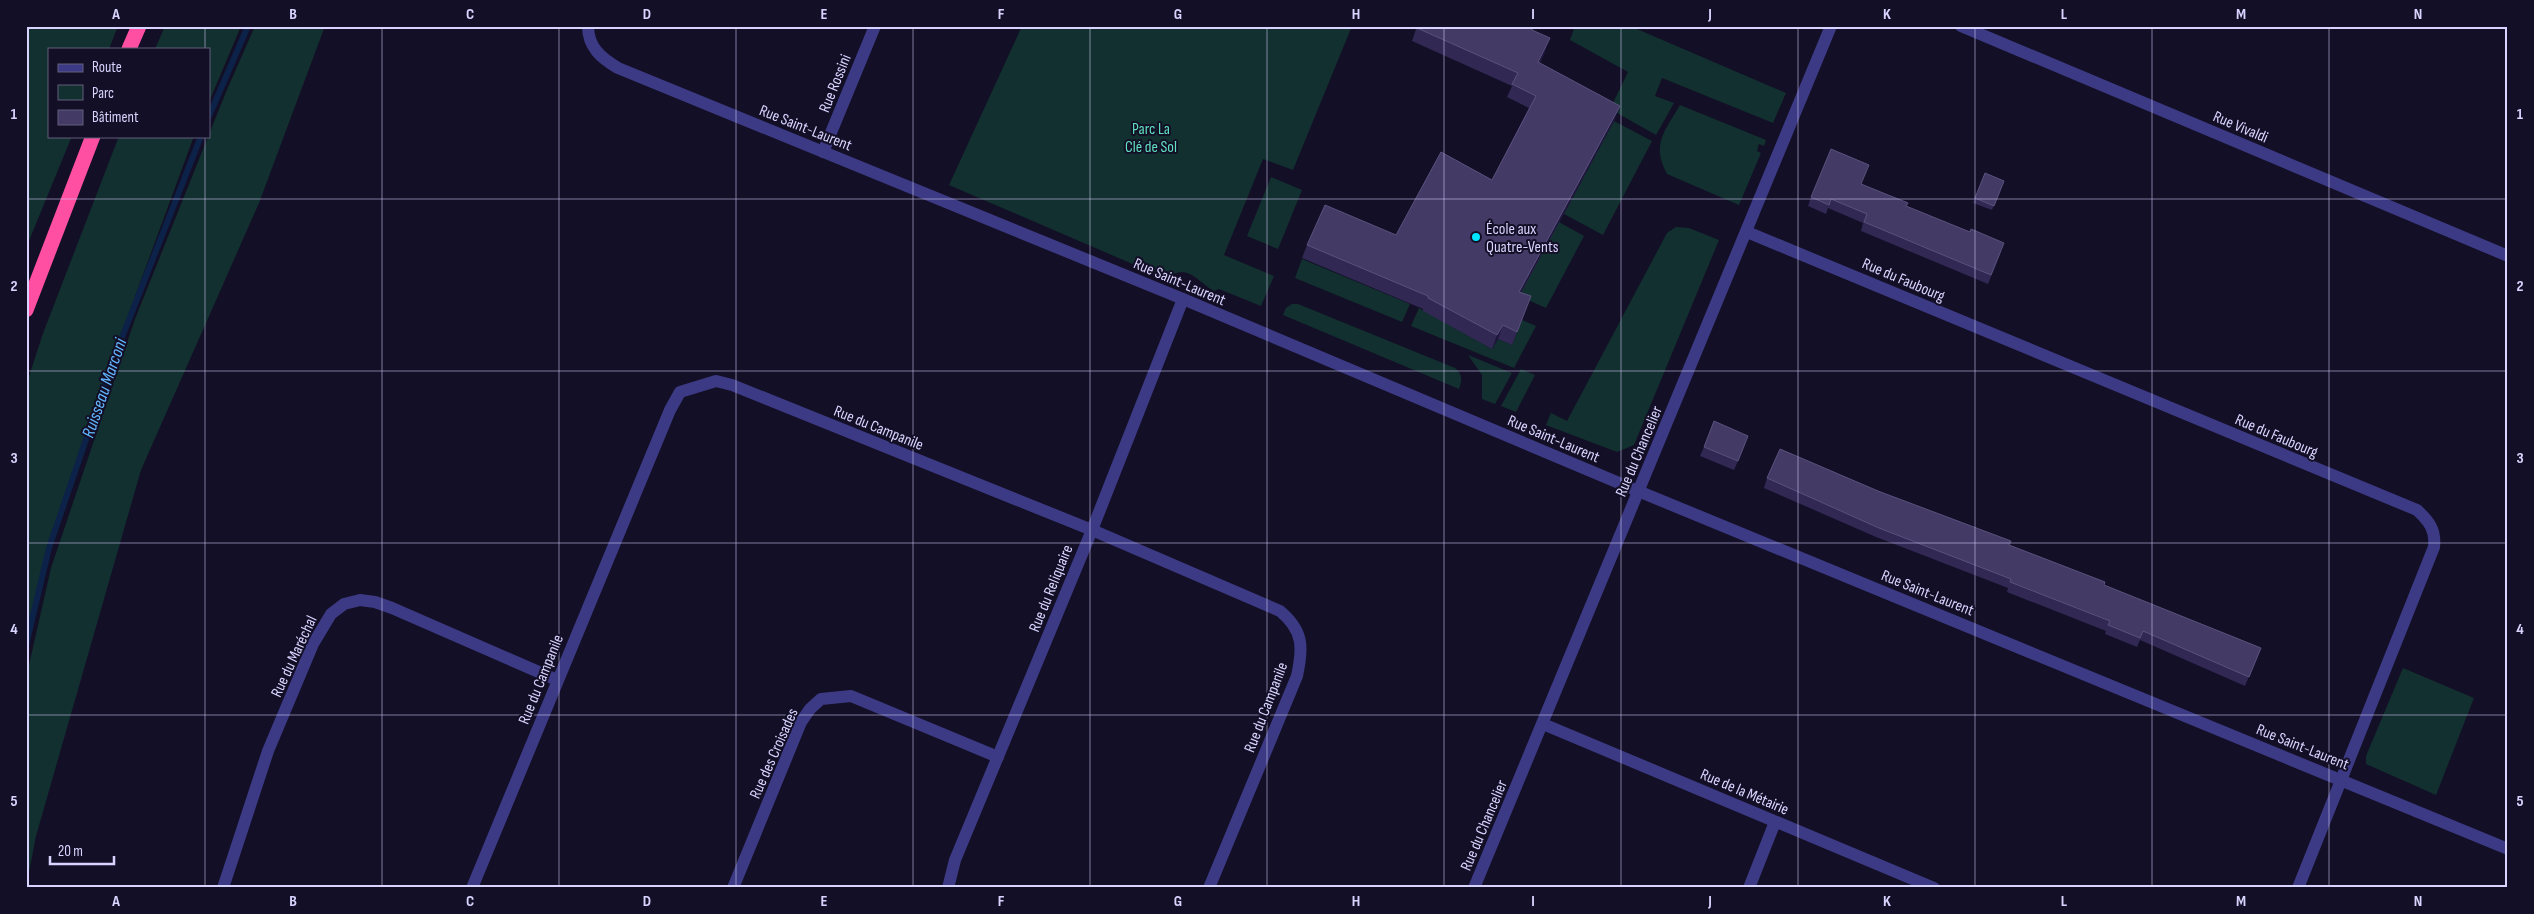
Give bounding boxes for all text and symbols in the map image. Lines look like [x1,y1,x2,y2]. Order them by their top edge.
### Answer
text: A [111,5,120,24]
text: B [289,5,297,24]
text: C [466,5,474,24]
text: D [643,5,651,24]
text: E [821,5,828,24]
text: F [998,5,1005,24]
text: G [1174,5,1182,24]
text: H [1352,5,1360,24]
text: I [1531,5,1535,24]
text: J [1707,5,1712,24]
text: K [1883,5,1891,24]
text: L [2061,5,2068,24]
text: M [2236,5,2246,24]
text: N [2414,5,2422,24]
legend [48,48,210,138]
street label: Rue Rossini [815,52,856,115]
text: Route [92,58,122,77]
text: Parc [92,84,114,103]
street label: Rue Saint-Laurent [756,101,855,156]
text: 1 [11,105,18,124]
text: 1 [2517,105,2524,124]
street label: Rue Vivaldi [2210,107,2271,147]
text: Bâtiment [92,108,139,127]
park label: Parc La Clé de Sol [1125,120,1177,157]
place label: École aux Quatre-Vents [1486,220,1559,257]
marker: École aux Quatre-Vents [1470,231,1482,243]
street label: Rue Saint-Laurent [1131,254,1228,310]
street label: Rue du Faubourg [1859,254,1948,306]
text: 2 [10,277,18,296]
text: 2 [2516,277,2524,296]
water label: Ruisseau Marconi [78,335,131,441]
street label: Rue du Campanile [831,402,926,455]
street label: Rue du Chancelier [1612,403,1667,500]
street label: Rue du Faubourg [2232,410,2321,462]
street label: Rue Saint-Laurent [1505,411,1602,467]
text: 3 [10,449,18,468]
text: 3 [2516,449,2524,468]
street label: Rue du Reliquaire [1025,542,1077,635]
street label: Rue Saint-Laurent [1878,566,1977,621]
street label: Rue du Maréchal [267,613,322,700]
text: 4 [10,620,18,639]
text: 4 [2516,620,2524,639]
street label: Rue du Campanile [515,632,568,727]
street label: Rue du Campanile [1241,660,1292,755]
street label: Rue des Croisades [746,705,803,802]
street label: Rue Saint-Laurent [2253,720,2352,775]
street label: Rue de la Métairie [1697,765,1791,820]
street label: Rue du Chancelier [1457,777,1512,874]
text: 5 [10,792,18,811]
text: 5 [2516,792,2524,811]
scale bar [50,834,114,866]
text: 20 m [58,842,83,861]
text: A [111,892,120,911]
text: B [289,892,297,911]
text: C [466,892,474,911]
text: D [643,892,651,911]
text: E [821,892,828,911]
text: F [998,892,1005,911]
text: G [1174,892,1182,911]
text: H [1352,892,1360,911]
text: I [1531,892,1535,911]
text: J [1707,892,1712,911]
text: K [1883,892,1891,911]
text: L [2061,892,2068,911]
text: M [2236,892,2246,911]
text: N [2414,892,2422,911]

